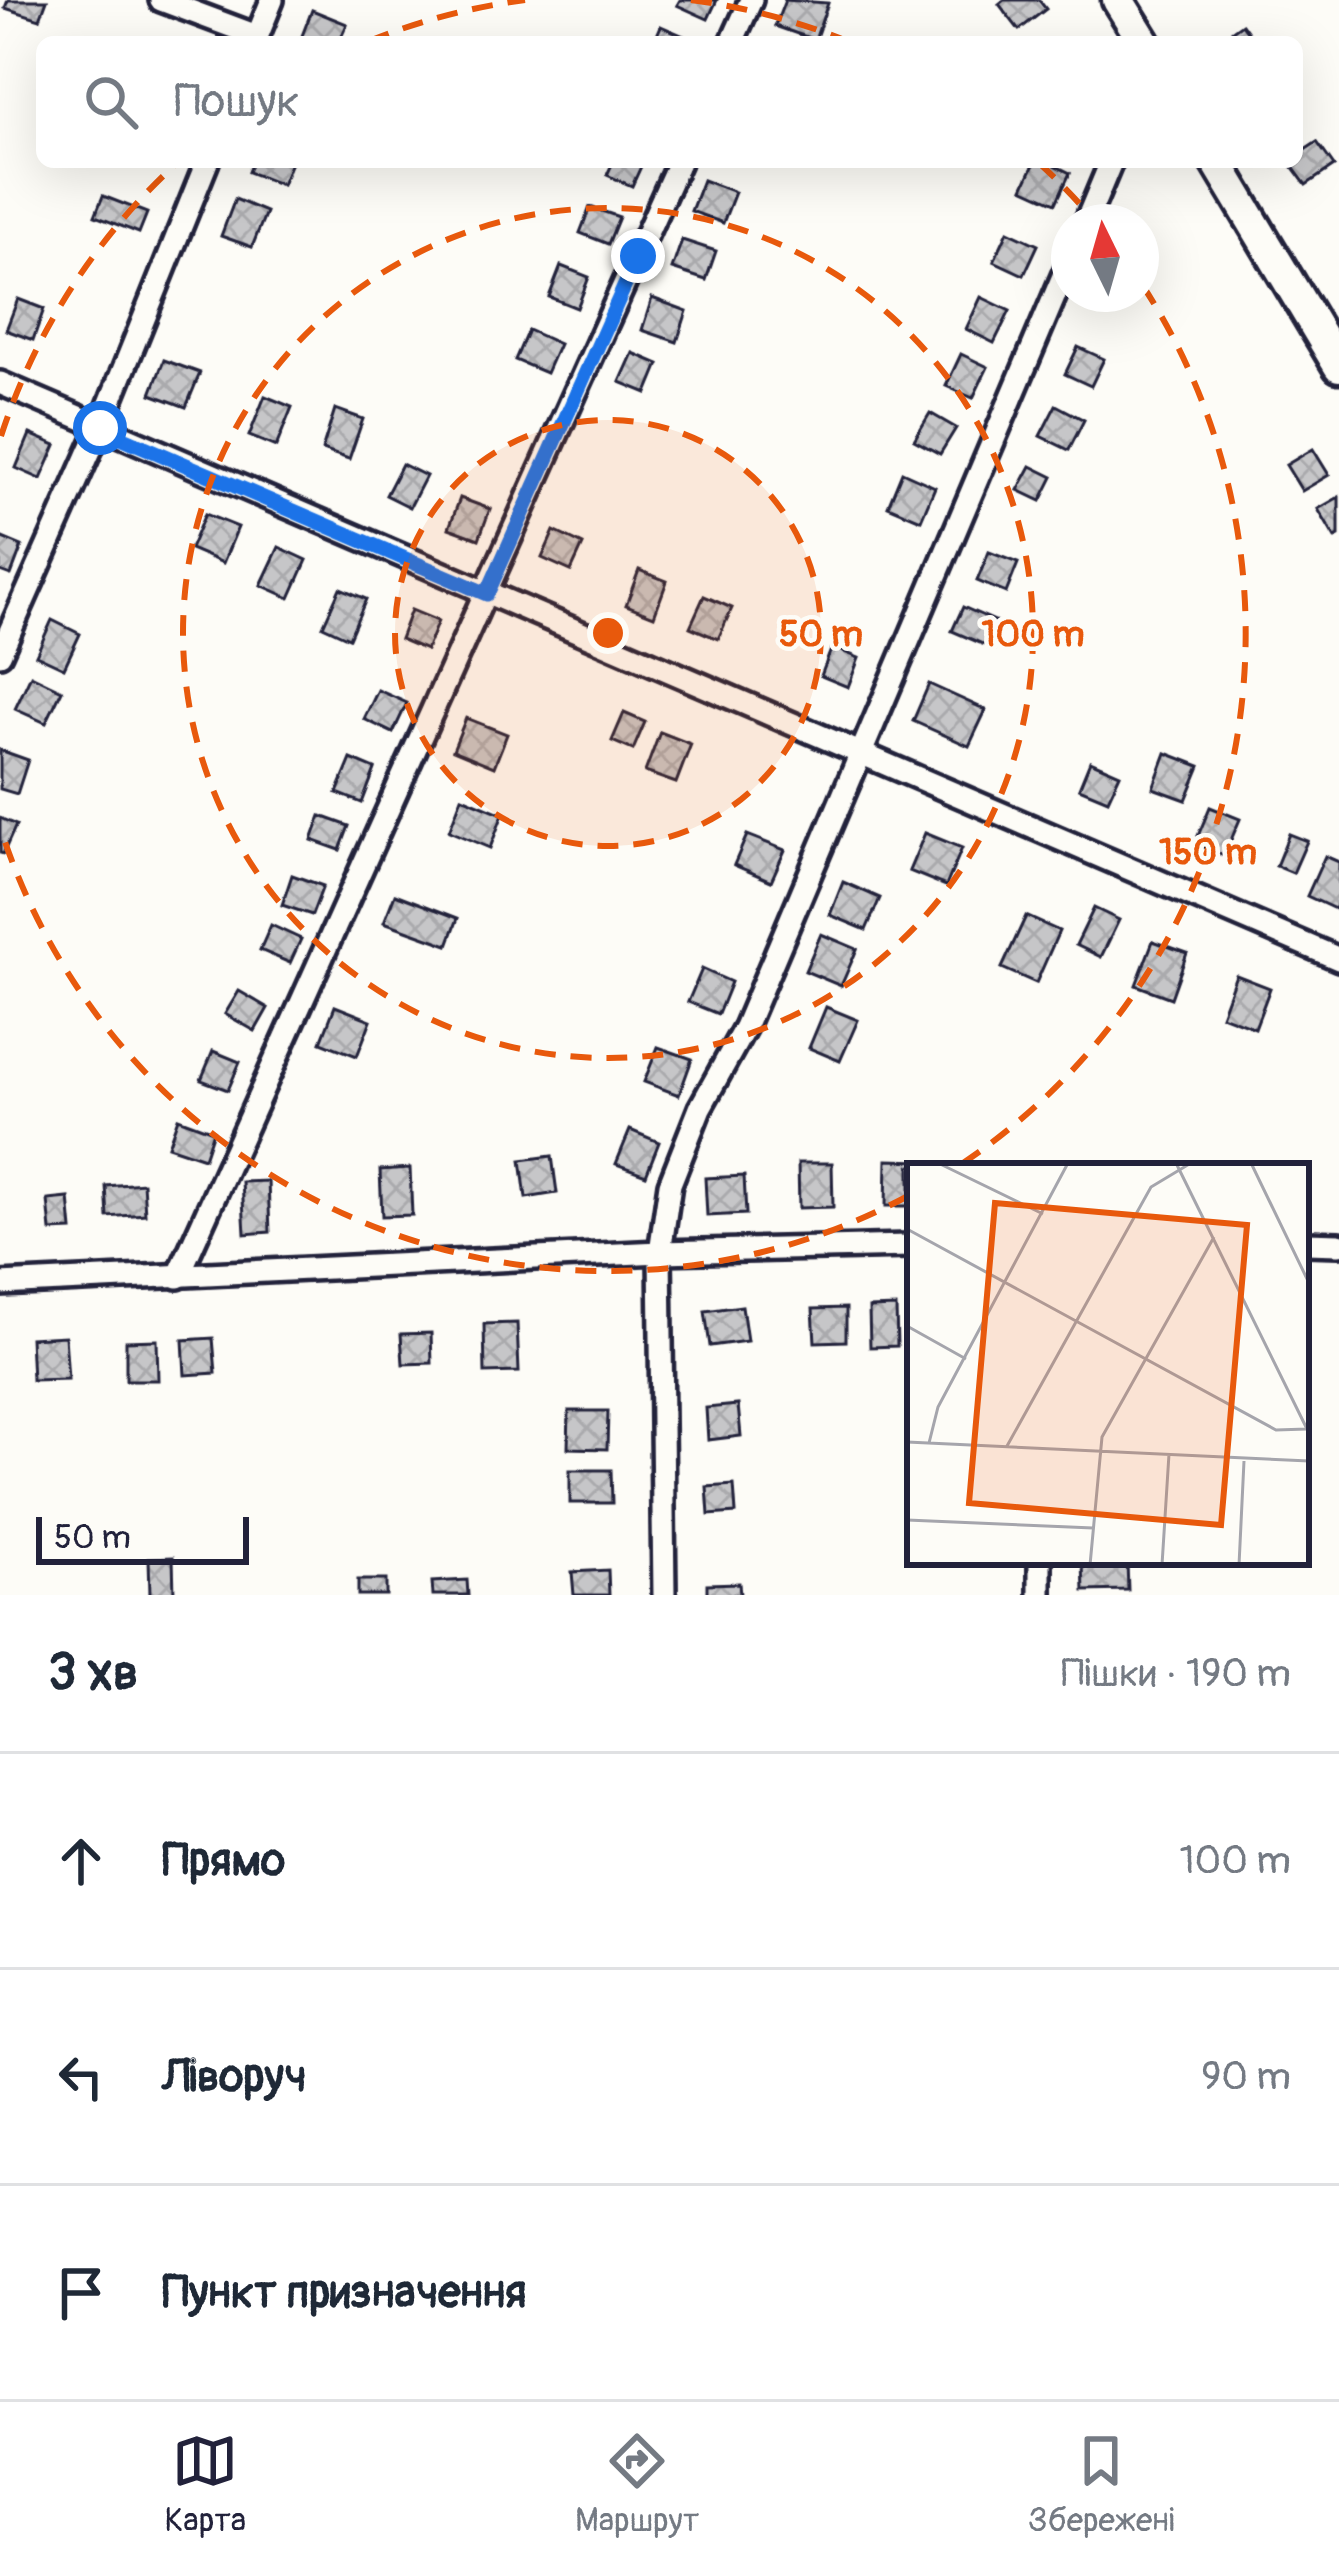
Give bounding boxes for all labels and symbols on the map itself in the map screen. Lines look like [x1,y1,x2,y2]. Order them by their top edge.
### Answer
north arrow [1051,204,1159,312]
route end [611,229,665,283]
route start [73,401,127,455]
centre of rings [587,612,629,654]
text: 50 m [779,612,863,657]
text: 100 m [981,612,1085,657]
text: 150 m [1159,830,1257,875]
inset map [907,1163,1309,1565]
scale bar [36,1511,249,1564]

